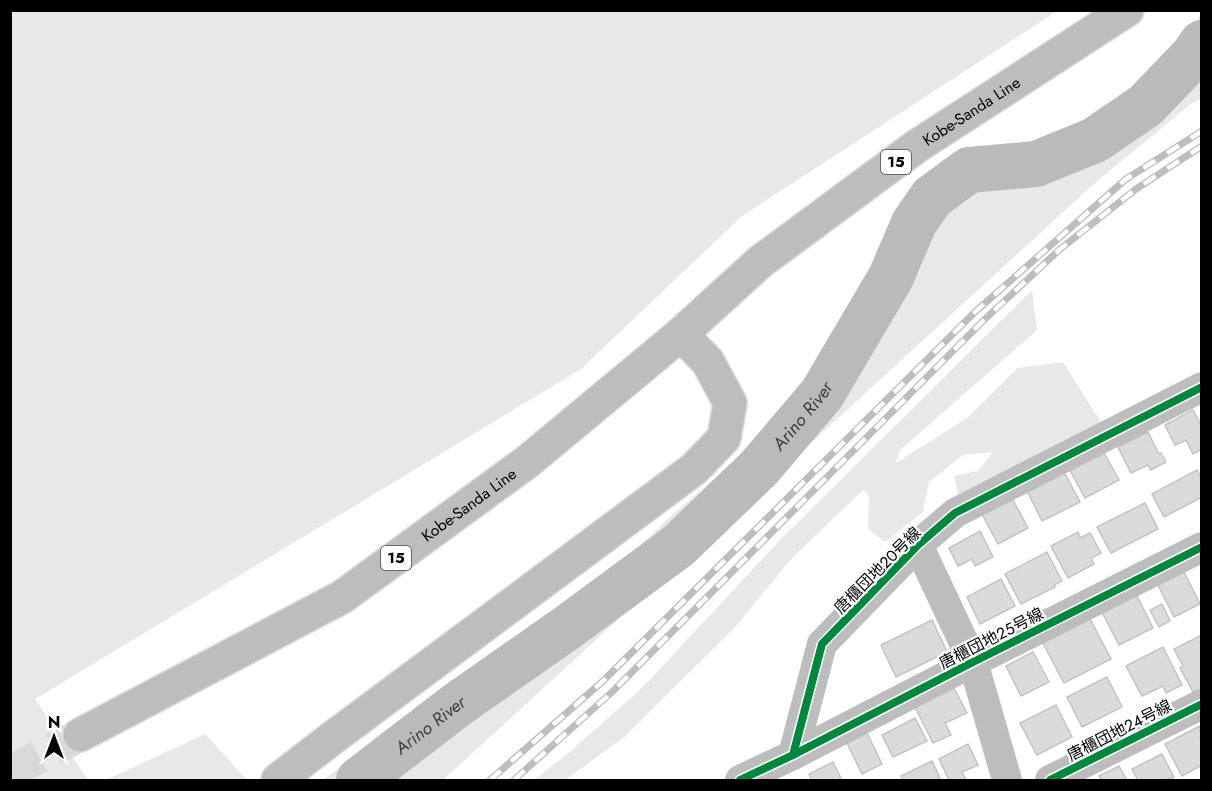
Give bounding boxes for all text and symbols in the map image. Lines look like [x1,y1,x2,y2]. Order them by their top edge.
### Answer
street label: Kobe-Sanda Line [918,71,1025,152]
road number: 15 [881,150,911,174]
water label: Arino River [766,376,840,457]
street label: Kobe-Sanda Line [417,462,521,547]
street label: 唐櫃団地２０号線 [829,522,926,619]
road number: 15 [381,546,411,570]
street label: 唐櫃団地２５号線 [935,602,1047,675]
water label: Arino River [389,689,472,761]
street label: 唐櫃団地２４号線 [1063,694,1175,767]
north arrow [24,707,84,767]
text: N [48,711,60,734]

